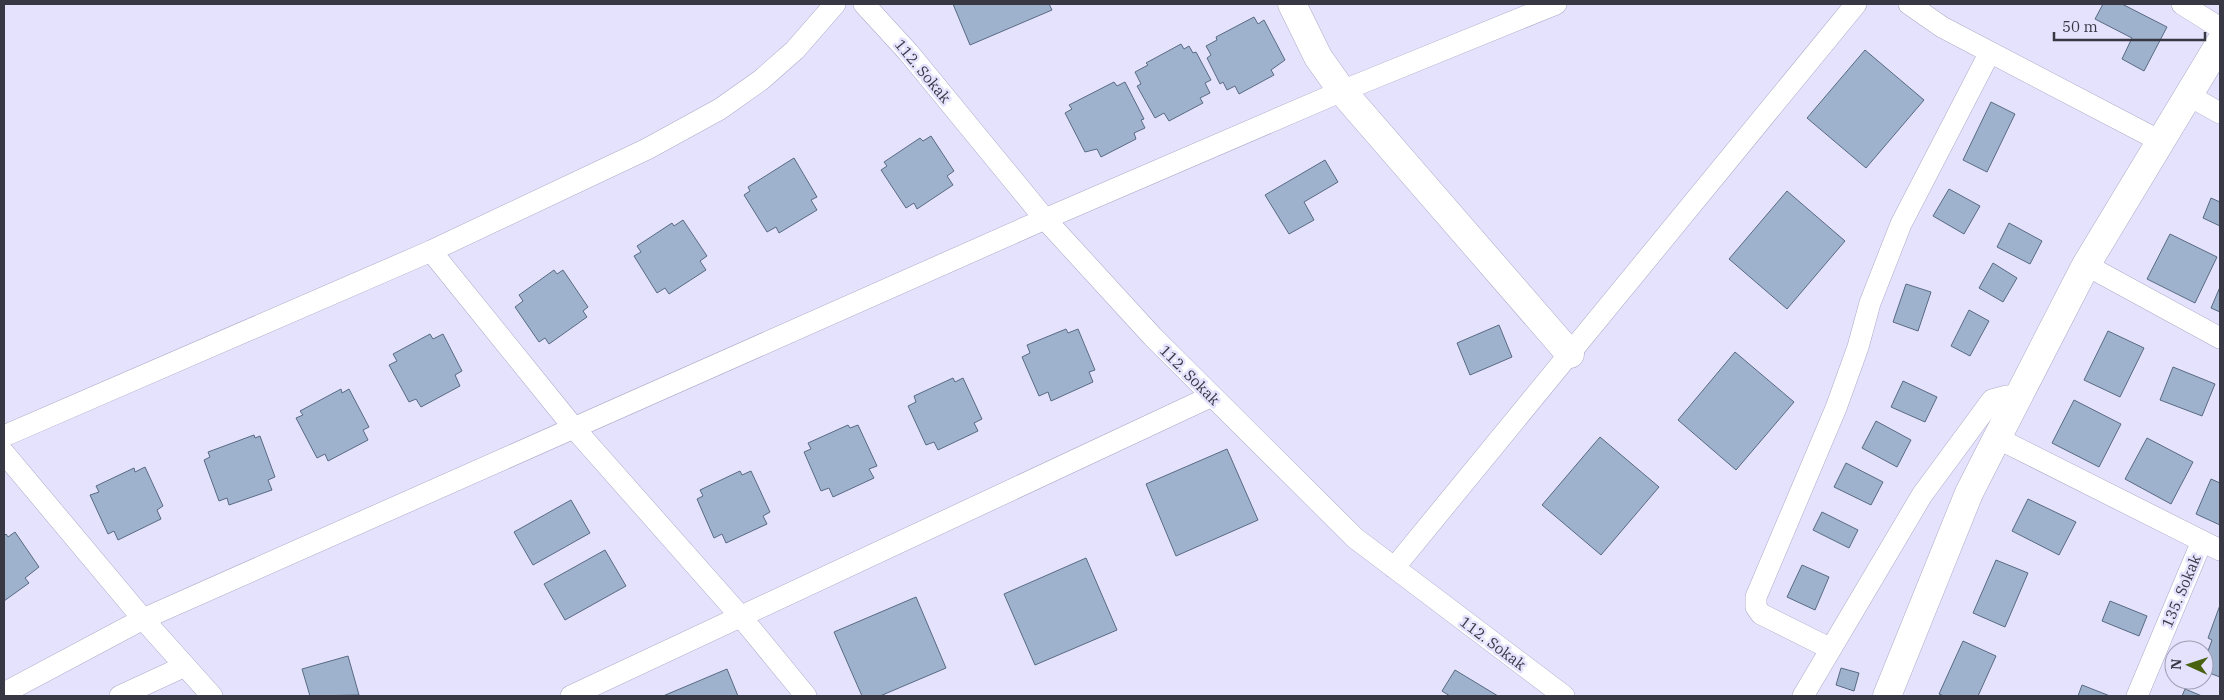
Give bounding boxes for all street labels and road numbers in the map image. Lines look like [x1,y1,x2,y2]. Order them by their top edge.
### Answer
street label: 112. Sokak [891,35,955,107]
street label: 112. Sokak [1156,341,1224,409]
street label: 135. Sokak [2157,551,2205,630]
street label: 112. Sokak [1456,612,1530,674]

